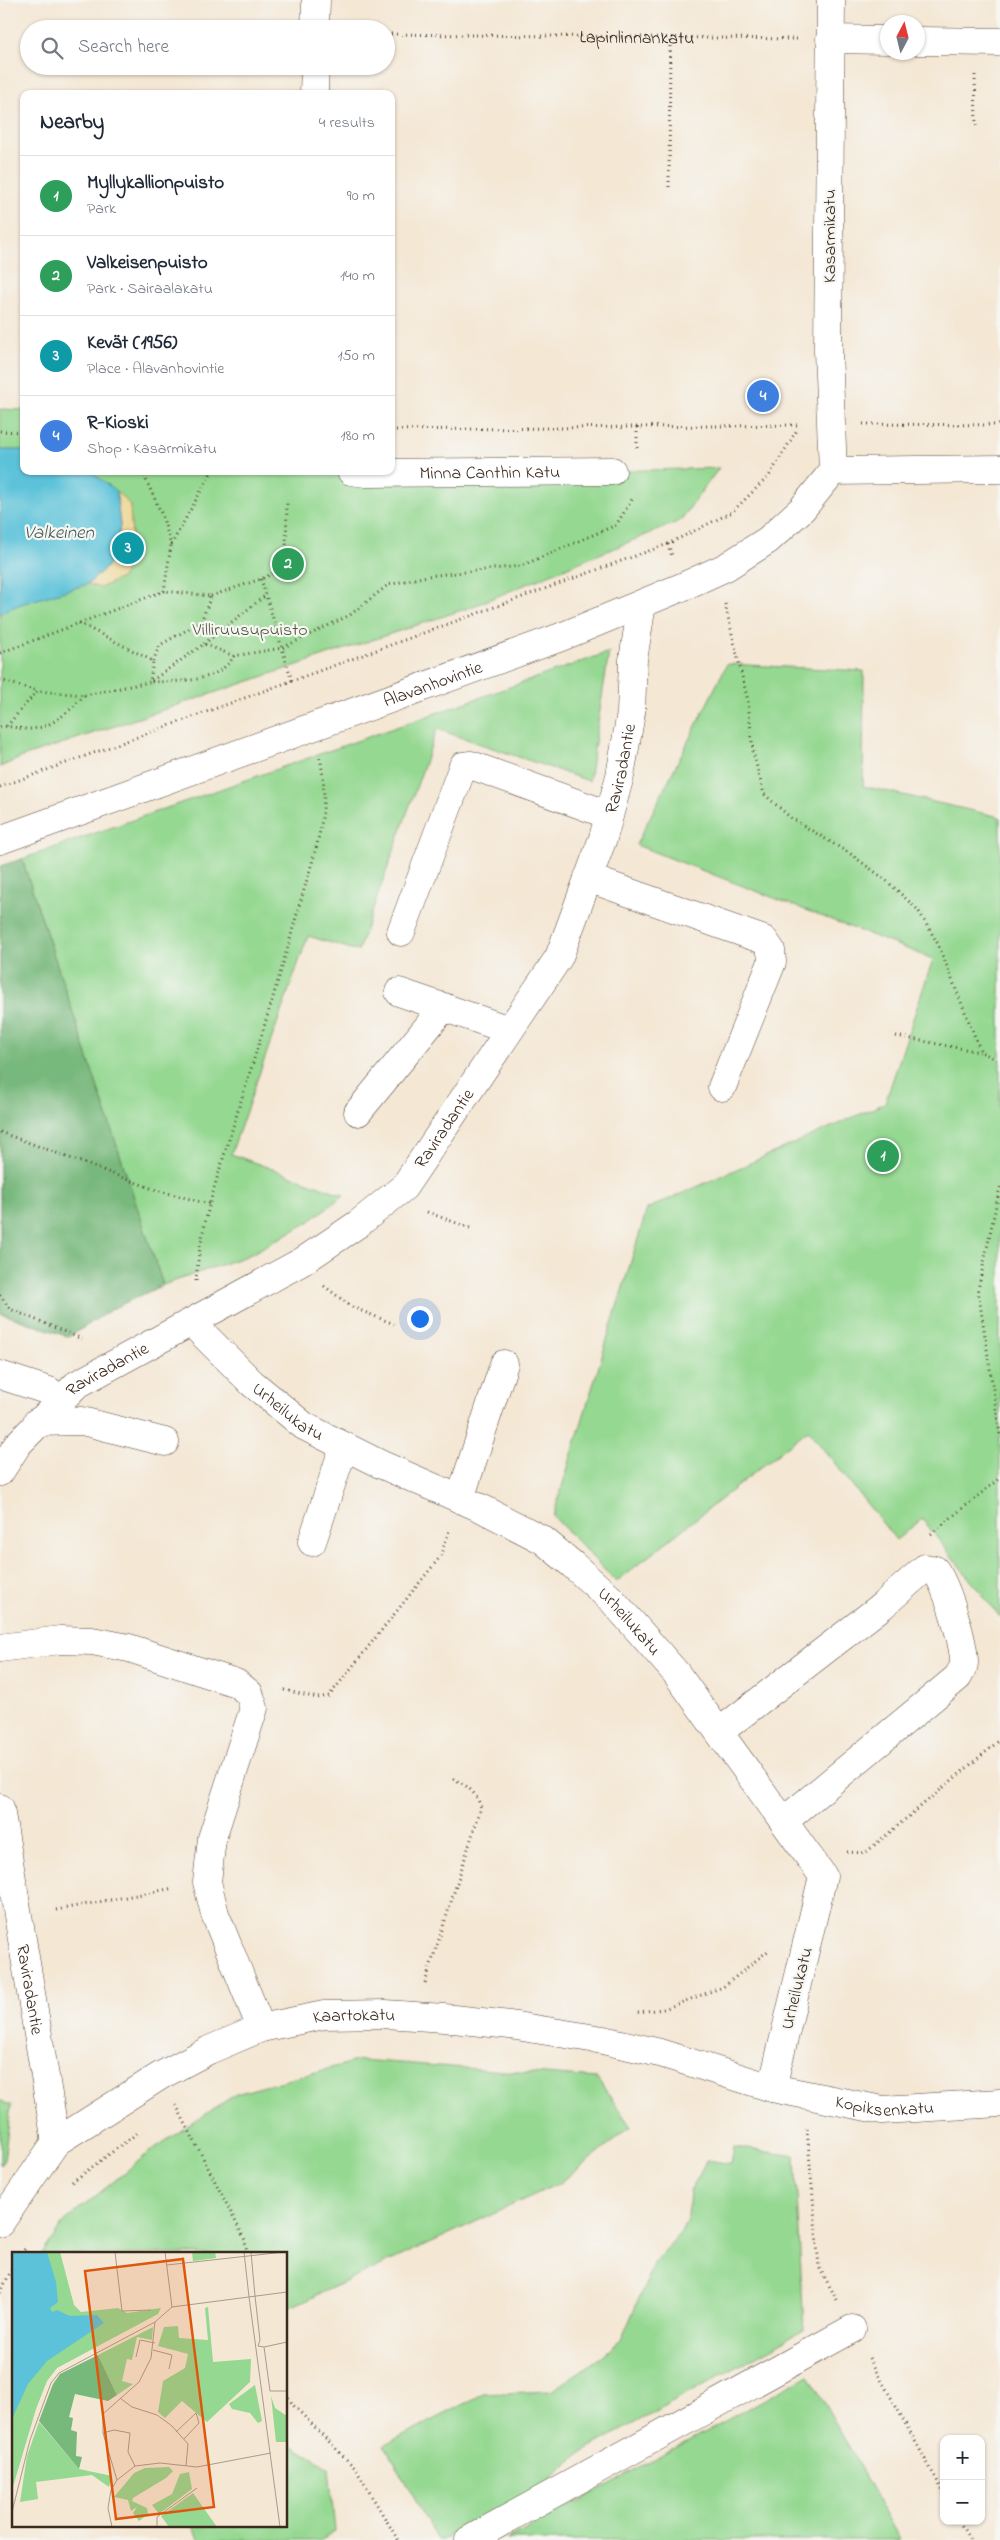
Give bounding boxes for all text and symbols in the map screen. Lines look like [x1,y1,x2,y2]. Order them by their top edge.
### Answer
north arrow [880,15,925,60]
search box [20,20,395,75]
street label: Lapinlinnankatu [579,25,695,53]
icon: search [38,34,66,62]
text: Search here [78,34,169,61]
text: Nearby [40,108,104,138]
text: 4 results [319,111,375,135]
text: Myllykallionpuisto [87,170,224,197]
text: 1 [53,184,59,208]
text: 90 m [347,184,375,208]
street label: Kasarmikatu [818,189,844,283]
text: Park [87,197,116,221]
text: Valkeisenpuisto [87,250,208,277]
text: 2 [52,264,60,288]
text: 140 m [340,264,375,288]
text: Park · Sairaalakatu [87,277,213,301]
text: Kevät (1956) [87,330,177,357]
text: 3 [53,344,59,368]
text: 150 m [337,344,375,368]
text: Place · Alavanhovintie [87,357,225,381]
pin: 4 [747,377,779,415]
text: R-Kioski [87,410,149,437]
text: 4 [53,424,59,448]
text: 180 m [341,424,375,448]
text: Shop · Kasarmikatu [87,437,217,461]
street label: Minna Canthin Katu [419,460,560,488]
water label: Valkeinen [24,520,95,547]
pin: 3 [112,529,144,567]
pin: 2 [272,545,304,583]
park label: Villiruusupuisto [191,618,308,644]
street label: Alavanhovintie [380,655,487,715]
street label: Raviradantie [599,721,644,817]
street label: Raviradantie [409,1083,482,1174]
pin: 1 [867,1137,899,1175]
your location [407,1306,433,1332]
street label: Raviradantie [61,1336,155,1403]
street label: Urheilukatu [246,1377,327,1449]
street label: Urheilukatu [591,1582,666,1662]
street label: Raviradantie [8,1943,49,2038]
street label: Urheilukatu [775,1945,821,2032]
street label: Kaartokatu [311,2003,396,2032]
street label: Kopiksenkatu [833,2090,935,2125]
inset map [12,2252,288,2528]
map controls [940,2435,985,2525]
button: + [940,2435,985,2480]
button: − [940,2480,985,2525]

